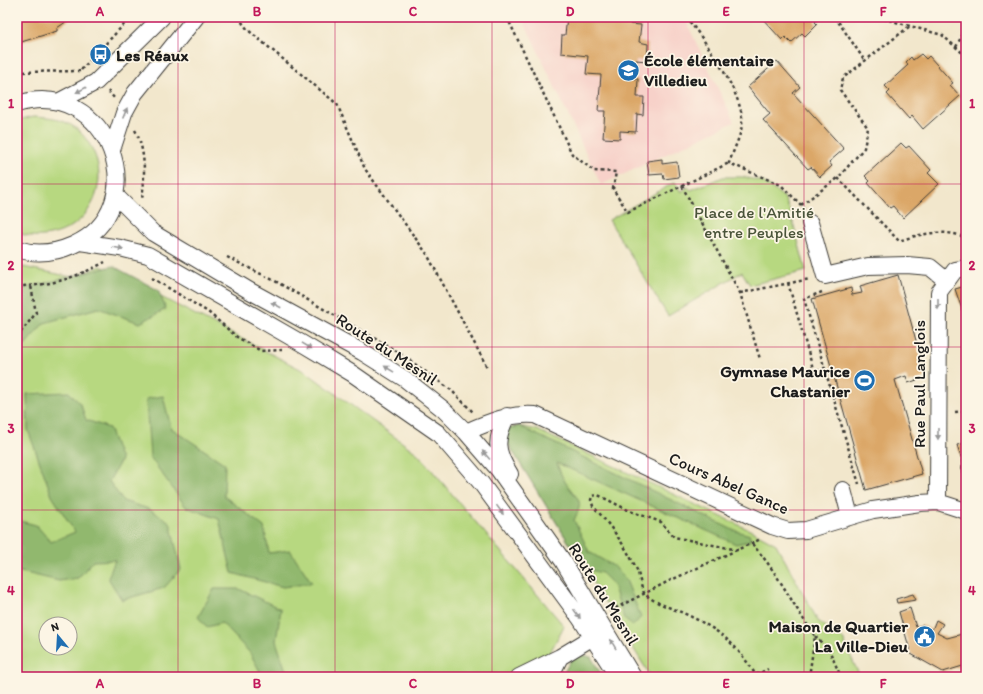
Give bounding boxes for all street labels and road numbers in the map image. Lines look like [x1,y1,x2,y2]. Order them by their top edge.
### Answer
street label: Route du Mesnil [333,309,442,389]
street label: Rue Paul Langlois [909,320,929,448]
street label: Cours Abel Gance [666,448,792,518]
street label: Route du Mesnil [565,539,643,649]

